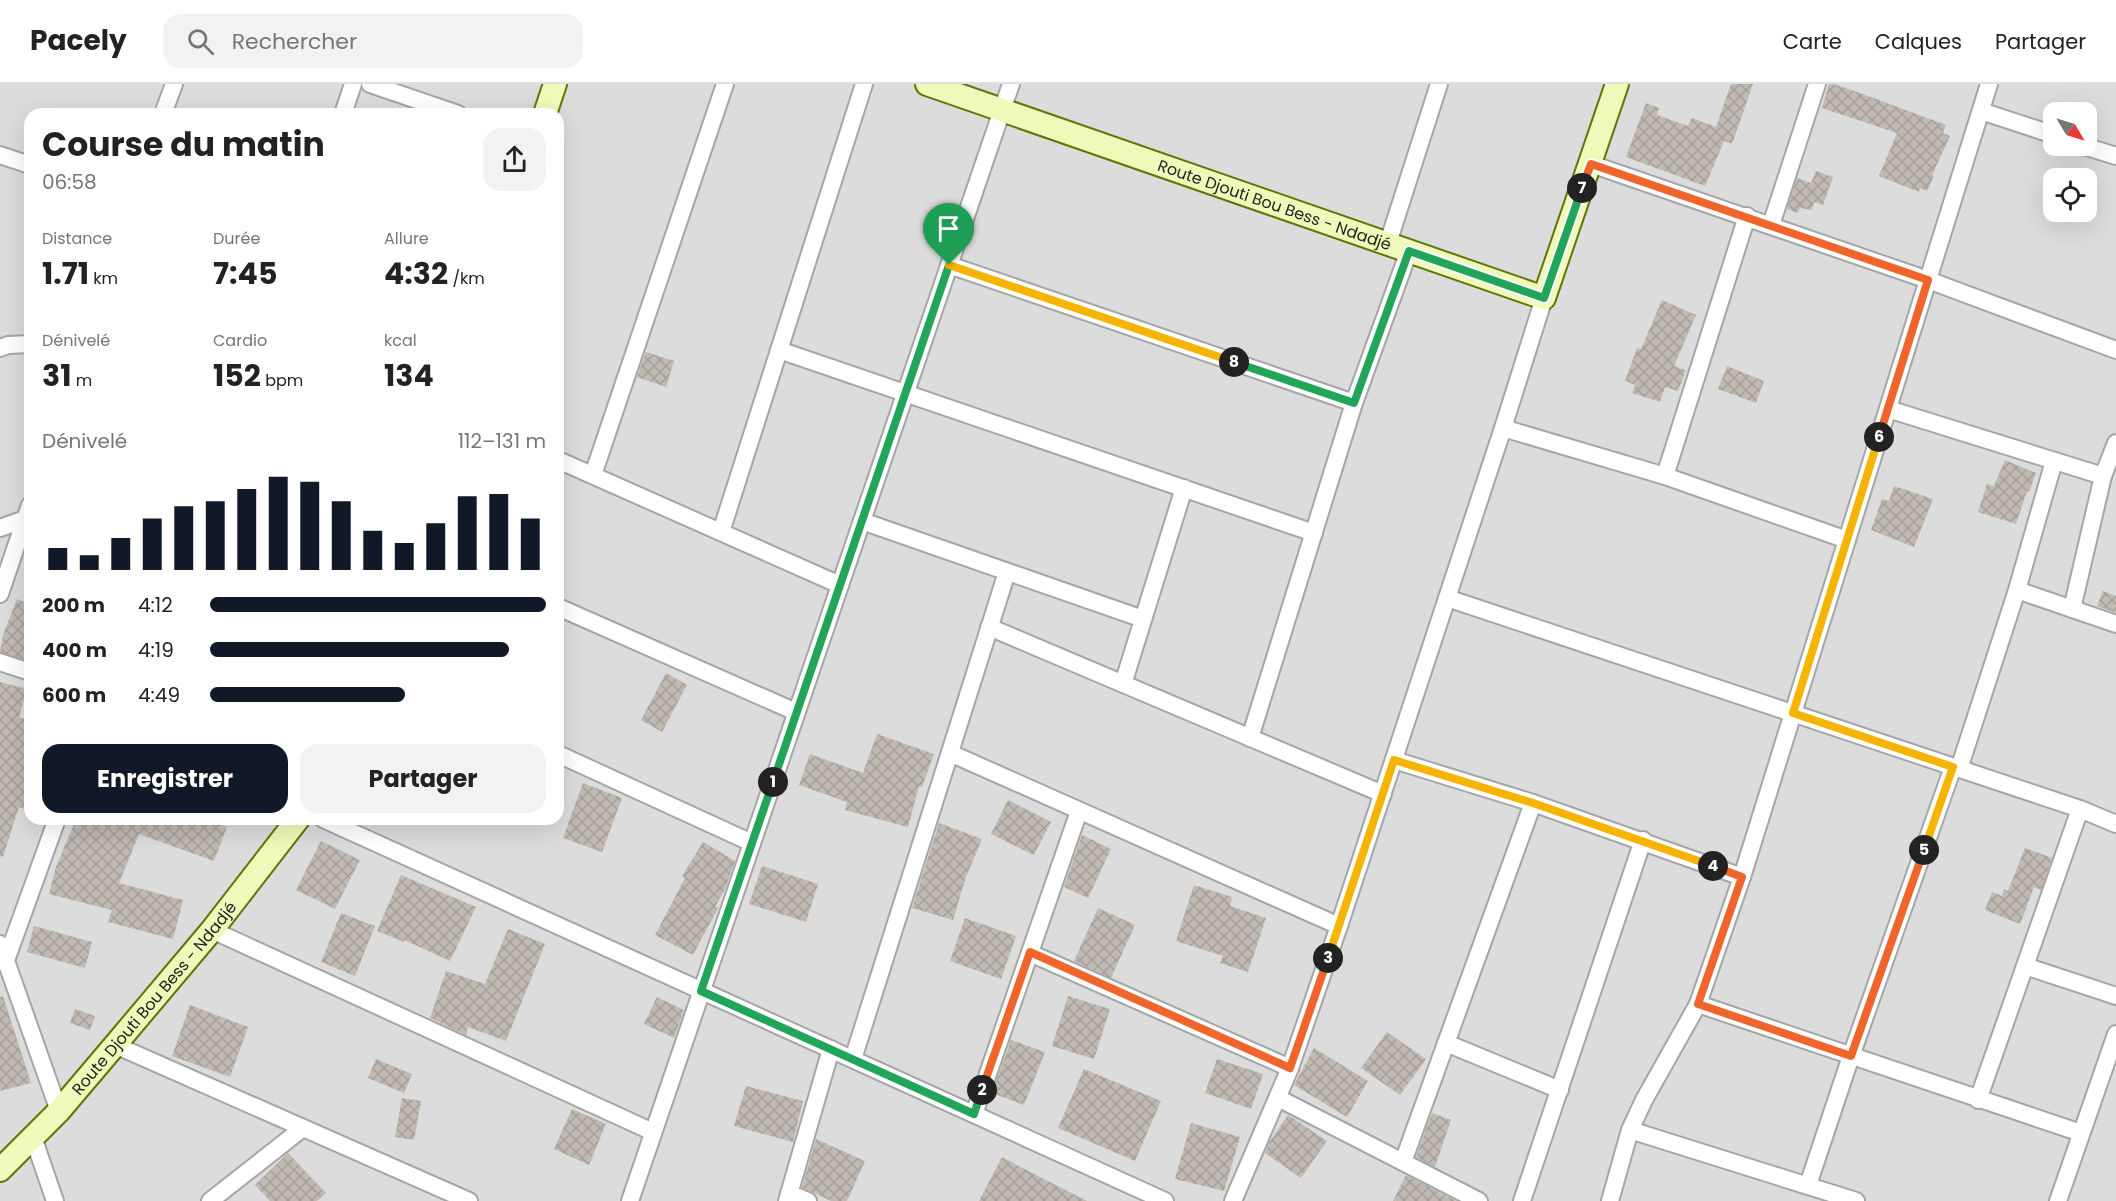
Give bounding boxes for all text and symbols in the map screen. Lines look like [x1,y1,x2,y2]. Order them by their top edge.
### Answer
search box [163,14,583,68]
text: Pacely [30,21,127,60]
icon: search [184,25,217,58]
text: Rechercher [232,26,357,57]
text: Carte [1783,27,1842,56]
text: Calques [1875,27,1962,56]
text: Partager [1995,27,2086,56]
north arrow [2043,102,2097,156]
map controls [2043,102,2097,222]
text: Course du matin [42,121,325,168]
button: share [483,128,546,191]
street label: Route Djouti Bou Bess - Ndadjé [1155,153,1395,256]
text: 06:58 [42,168,97,196]
button: locate [2043,168,2097,222]
pin: 7 [1567,173,1597,203]
text: 7 [1578,176,1586,199]
pin [923,203,974,265]
icon: arrive [932,212,965,245]
text: Distance [42,227,112,250]
text: Durée [213,227,260,250]
text: Allure [384,227,429,250]
text: 1.71 [42,252,89,295]
text: 7:45 [213,252,277,295]
text: 4:32 [384,252,448,295]
text: km [89,267,118,290]
text: /km [448,267,485,290]
text: Dénivelé [42,329,110,352]
text: Cardio [213,329,267,352]
text: kcal [384,329,417,352]
pin: 8 [1219,347,1249,377]
text: 8 [1229,350,1239,373]
text: 31 [42,354,71,397]
text: 152 [213,354,261,397]
text: 134 [384,354,434,397]
text: m [71,369,92,392]
text: bpm [261,369,303,392]
pin: 6 [1864,422,1894,452]
text: 6 [1874,425,1884,448]
text: Dénivelé [42,427,127,455]
text: 112–131 m [458,427,546,455]
text: 200 m [42,591,105,619]
text: 4:12 [138,591,173,619]
text: 400 m [42,636,107,664]
text: 4:19 [138,636,174,664]
text: 600 m [42,681,106,709]
text: 4:49 [138,681,180,709]
button: Enregistrer [42,744,288,813]
button: Partager [300,744,546,813]
pin: 1 [758,767,788,797]
text: 1 [770,770,776,793]
pin: 5 [1909,835,1939,865]
text: 5 [1919,838,1929,861]
pin: 4 [1698,851,1728,881]
text: 4 [1708,854,1718,877]
street label: Route Djouti Bou Bess - Ndadjé [66,896,242,1100]
pin: 3 [1313,943,1343,973]
text: 3 [1323,946,1333,969]
pin: 2 [967,1075,997,1105]
text: 2 [977,1078,987,1101]

